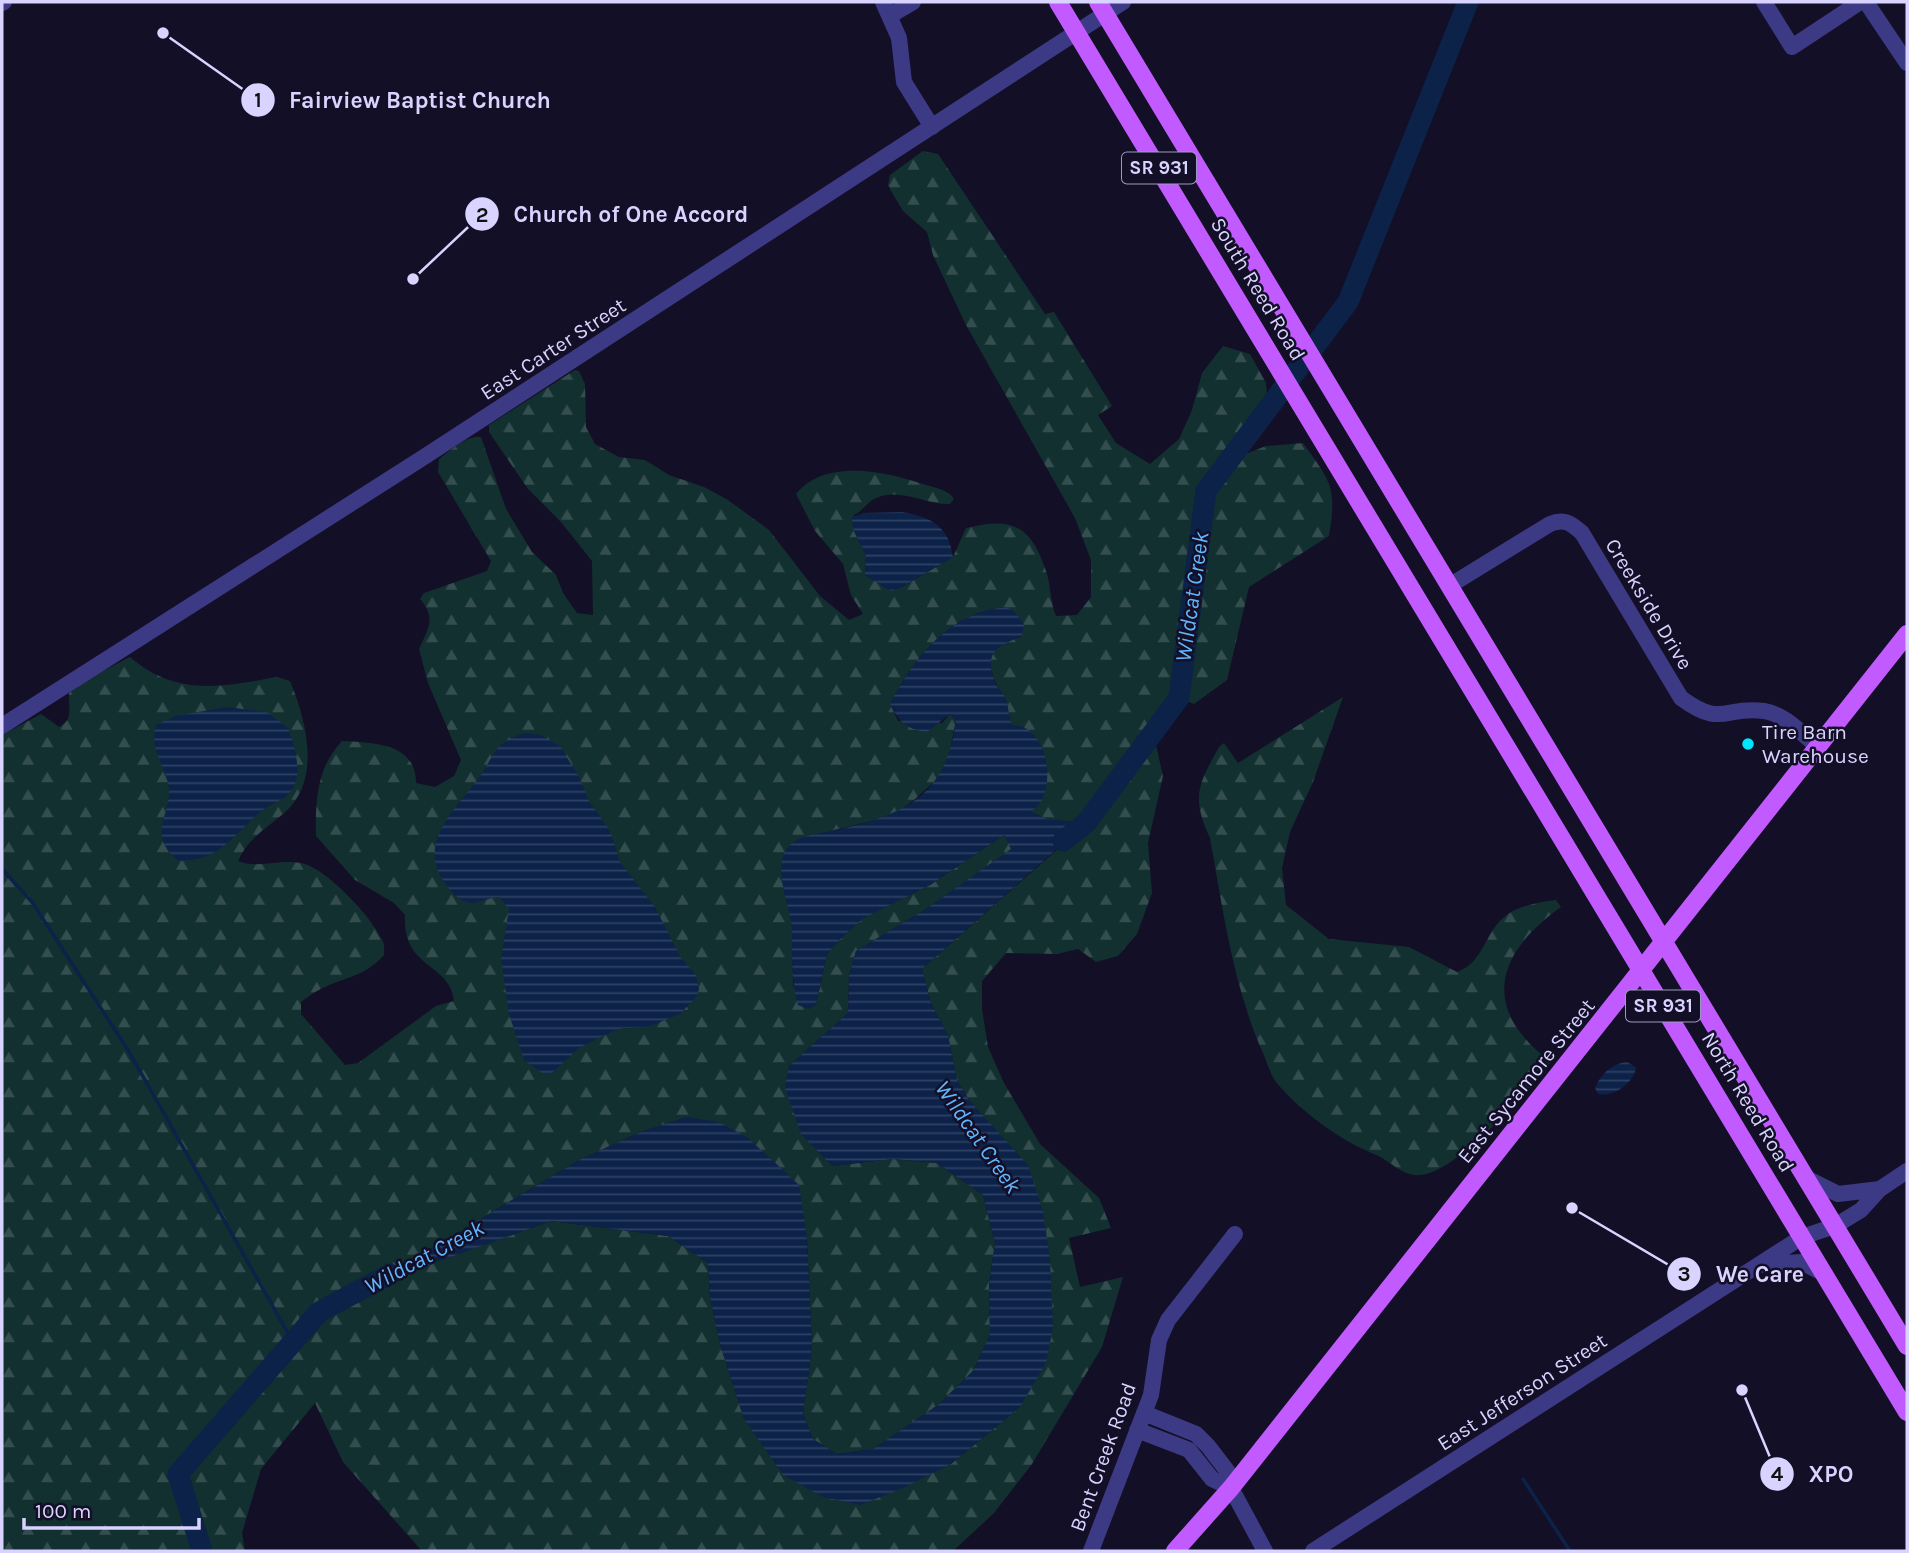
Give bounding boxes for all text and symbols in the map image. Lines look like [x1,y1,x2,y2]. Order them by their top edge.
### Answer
callout: Fairview Baptist Church [241,78,565,122]
text: Fairview Baptist Church [289,87,551,114]
text: 1 [254,88,262,112]
road number: SR 931 [1122,152,1196,184]
callout: Church of One Accord [464,192,762,236]
text: Church of One Accord [514,201,748,228]
text: 2 [476,203,488,227]
street label: South Reed Road [1206,213,1310,365]
street label: East Carter Street [476,293,630,405]
water label: Wildcat Creek [1169,530,1215,664]
street label: Creekside Drive [1600,534,1698,674]
place label: Tire Barn Warehouse [1762,720,1869,768]
marker: Tire Barn Warehouse [1740,736,1756,752]
road number: SR 931 [1626,990,1700,1022]
street label: East Sycamore Street [1452,994,1600,1168]
street label: North Reed Road [1697,1028,1799,1176]
water label: Wildcat Creek [929,1075,1027,1199]
water label: Wildcat Creek [360,1214,489,1300]
callout: We Care [1667,1252,1818,1296]
text: We Care [1716,1261,1804,1288]
text: 3 [1677,1262,1691,1286]
street label: East Jefferson Street [1433,1328,1611,1456]
street label: Bent Creek Road [1065,1379,1141,1535]
callout: XPO [1760,1452,1868,1496]
text: XPO [1809,1461,1853,1488]
text: 4 [1771,1462,1784,1486]
scale bar [24,1486,200,1530]
text: 100 m [35,1499,92,1523]

